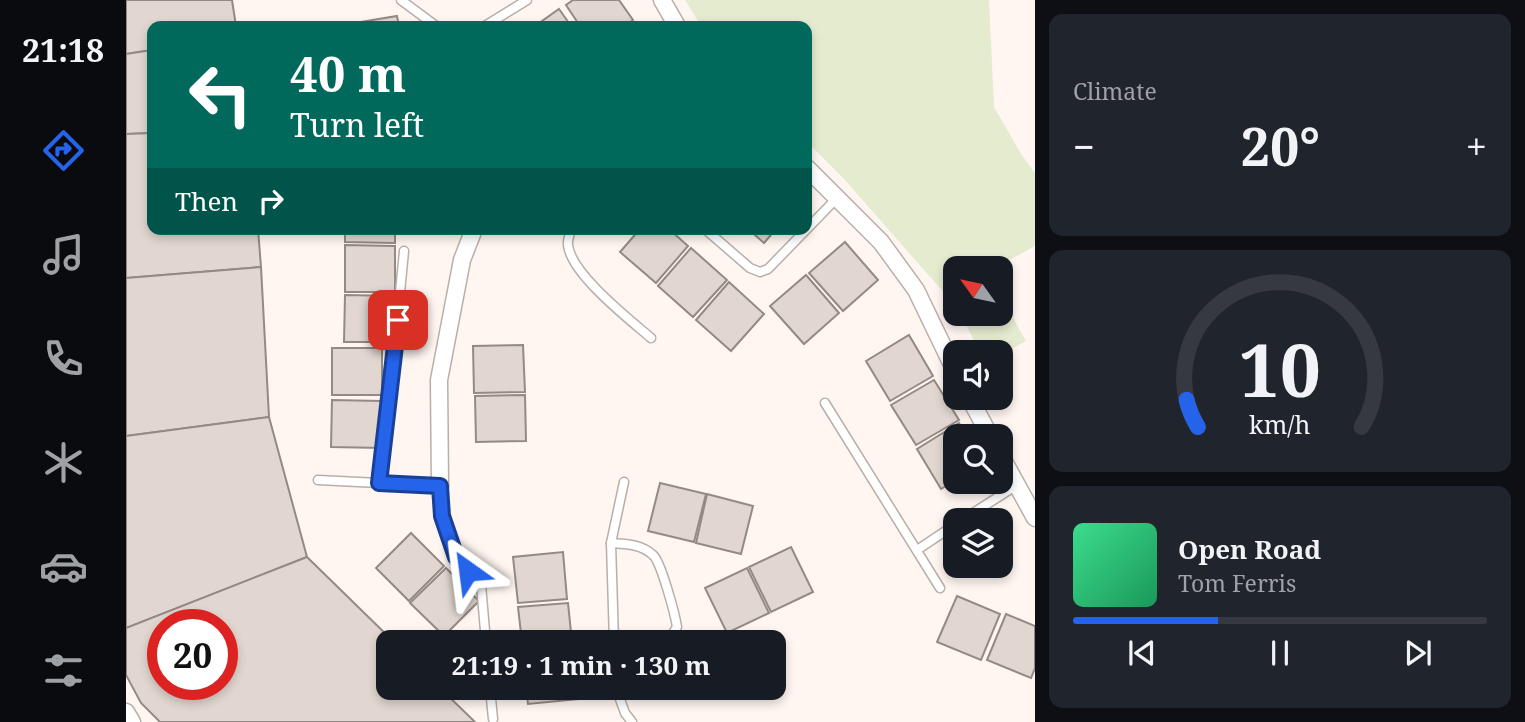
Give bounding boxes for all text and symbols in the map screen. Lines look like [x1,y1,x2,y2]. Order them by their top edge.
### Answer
text: 21:18 [22,28,104,71]
text: 40 m [290,40,406,106]
icon: left [175,49,266,140]
text: Climate [1073,75,1157,107]
text: Turn left [290,103,424,146]
text: 20° [1241,110,1320,181]
text: − [1073,120,1095,172]
text: + [1466,120,1487,172]
icon: directions [39,126,88,175]
icon: right [252,182,290,220]
text: Then [175,183,238,219]
icon: music [39,230,88,279]
north arrow [943,256,1013,326]
map controls [943,256,1013,578]
pin [368,290,428,350]
icon: arrive [379,301,417,339]
text: 10 [1239,319,1321,418]
icon: phone [39,334,88,383]
button: sound [943,340,1013,410]
text: km/h [1249,407,1311,441]
button: search [943,424,1013,494]
icon: climate [39,438,88,487]
button: layers [943,508,1013,578]
text: Open Road [1178,531,1321,567]
position arrow [431,534,505,608]
icon: car [39,542,88,591]
text: Tom Ferris [1178,567,1296,599]
speed limit sign: 20 [147,609,238,700]
icon: previous [1123,634,1161,672]
icon: pause [1261,634,1299,672]
icon: next [1399,634,1437,672]
icon: filters [39,646,88,695]
text: 21:19 · 1 min · 130 m [451,647,711,683]

